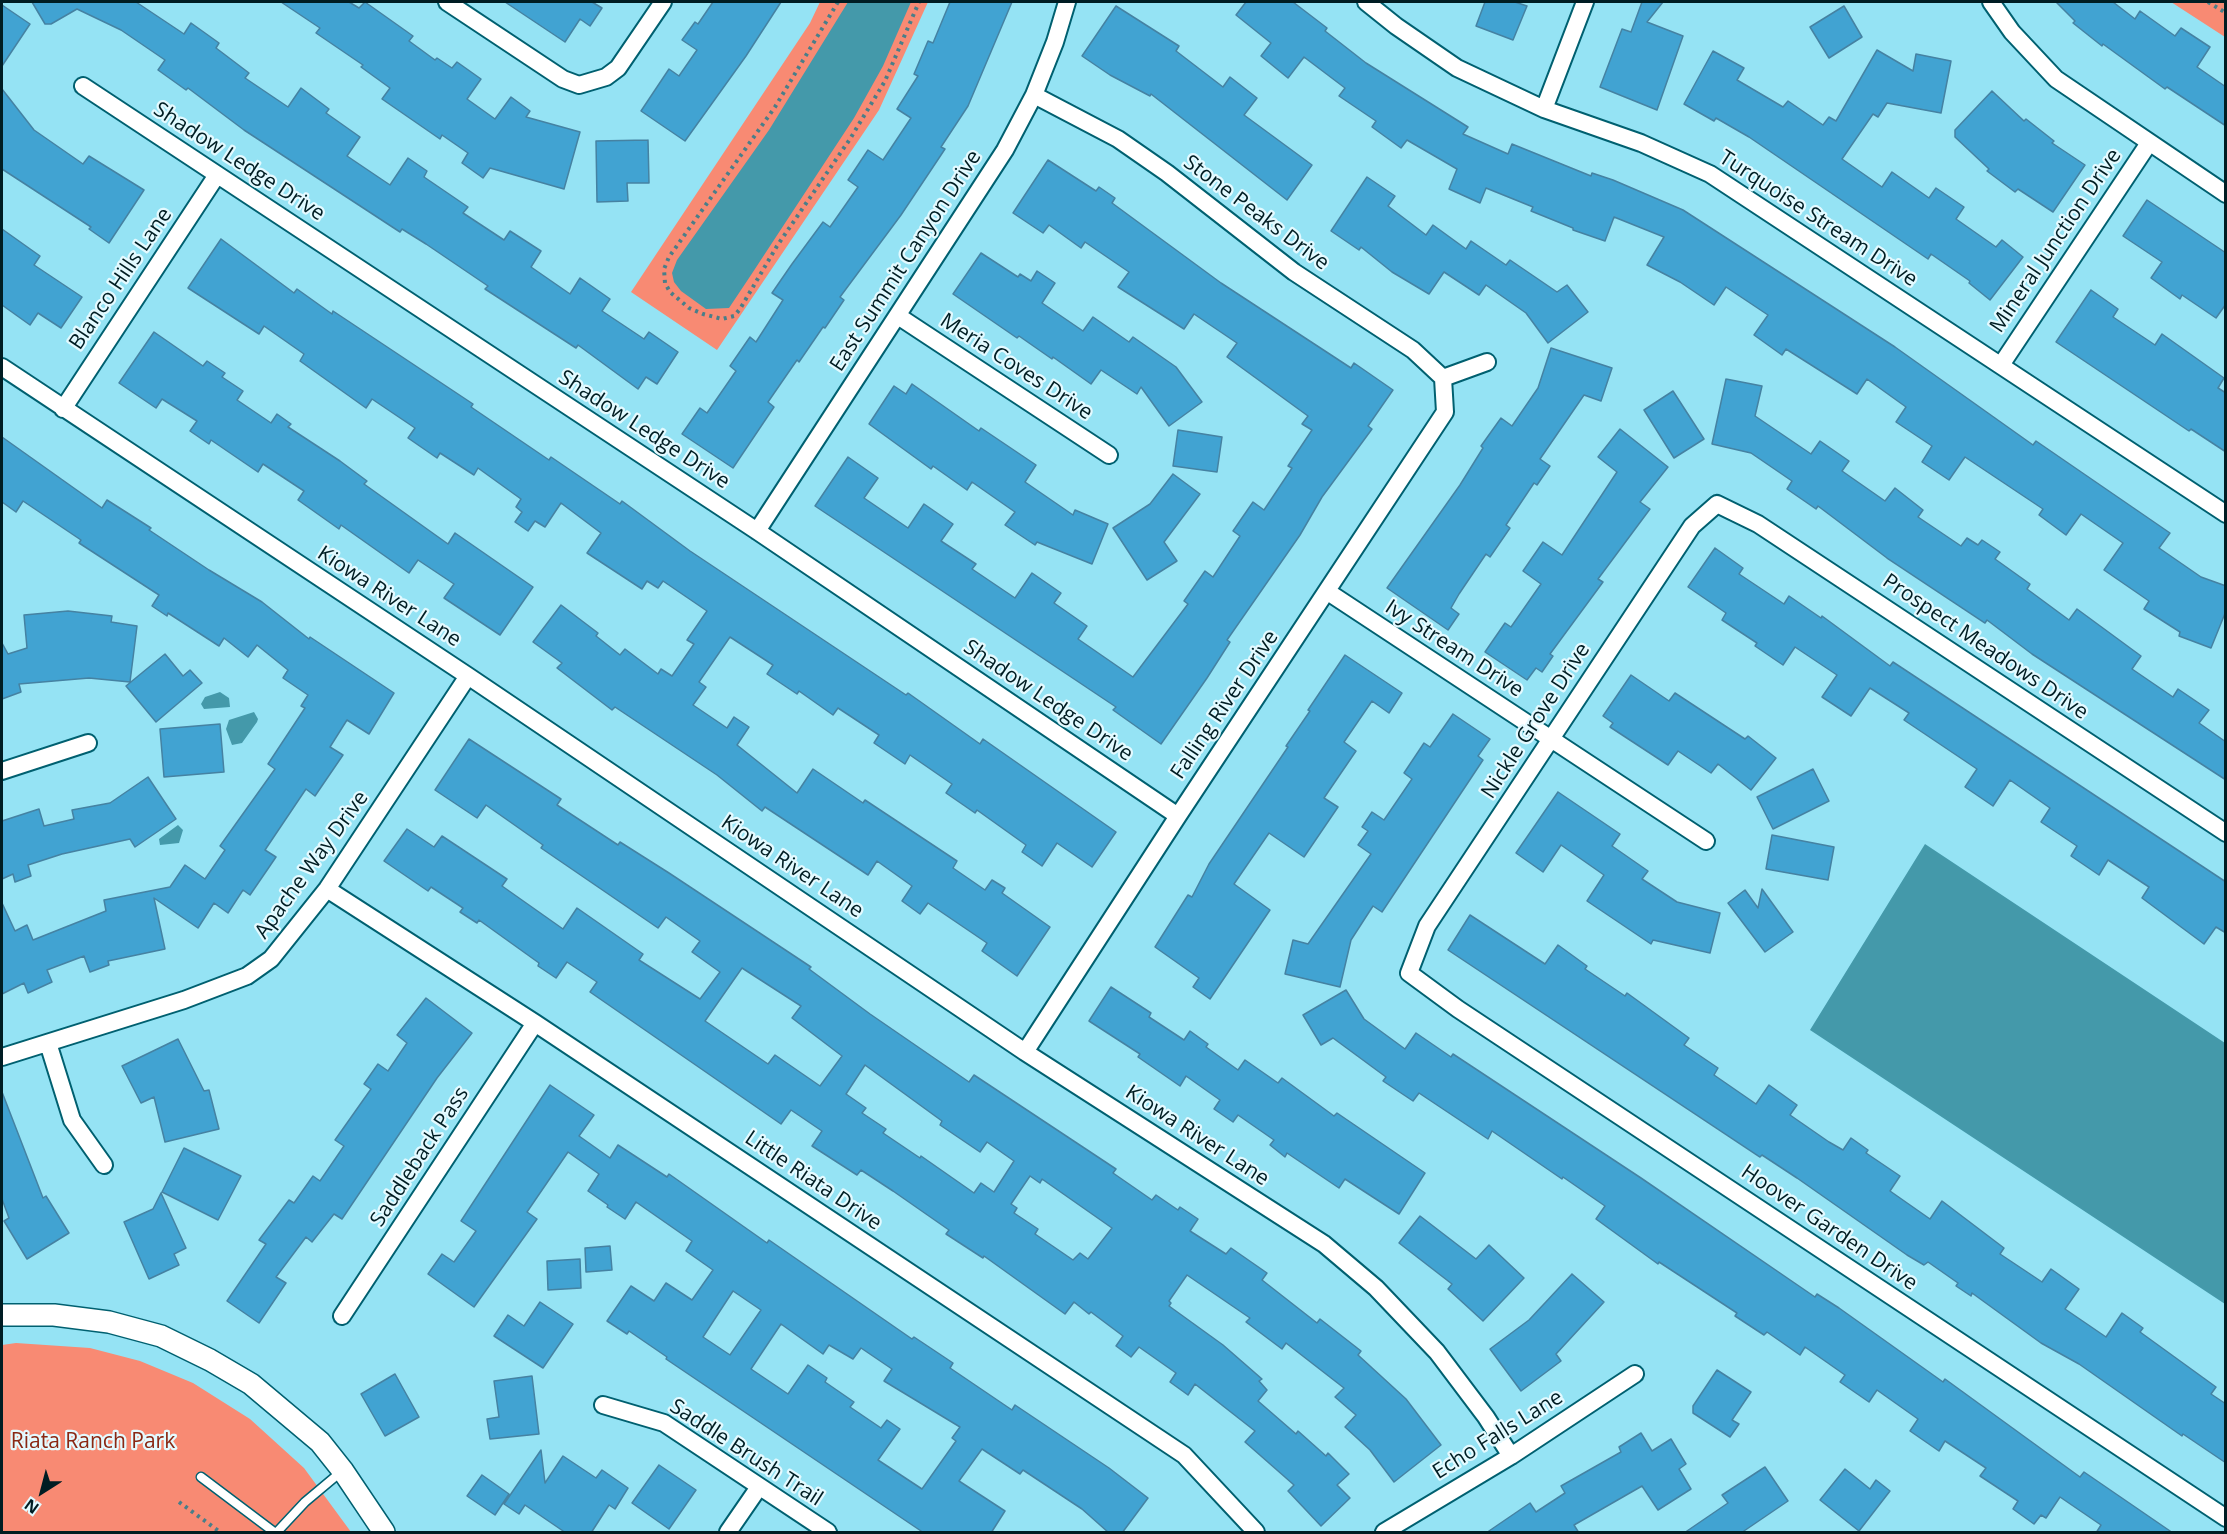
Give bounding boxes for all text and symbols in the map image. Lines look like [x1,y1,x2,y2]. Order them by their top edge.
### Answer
street label: Shadow Ledge Drive [149,97,329,227]
street label: Mineral Junction Drive [1985,144,2127,338]
street label: Turquoise Stream Drive [1714,145,1922,293]
street label: East Summit Canyon Drive [825,146,987,376]
street label: Stone Peaks Drive [1178,150,1334,276]
street label: Blanco Hills Lane [64,203,178,355]
street label: Meria Coves Drive [935,308,1097,426]
street label: Shadow Ledge Drive [554,365,734,495]
street label: Kiowa River Lane [312,541,466,653]
street label: Prospect Meadows Drive [1877,569,2093,725]
street label: Ivy Stream Drive [1380,595,1528,703]
street label: Falling River Drive [1166,626,1284,784]
street label: Shadow Ledge Drive [958,635,1138,767]
street label: Nickle Grove Drive [1476,638,1596,804]
street label: Apache Way Drive [250,786,374,944]
street label: Kiowa River Lane [716,810,868,924]
street label: Kiowa River Lane [1120,1080,1274,1192]
street label: Saddleback Pass [365,1082,475,1232]
street label: Little Riata Drive [740,1126,886,1236]
street label: Hoover Garden Drive [1736,1160,1922,1296]
street label: Echo Falls Lane [1428,1385,1568,1485]
street label: Saddle Brush Trail [665,1394,827,1512]
park label: Riata Ranch Park [11,1429,175,1455]
north arrow [12,1462,72,1522]
text: N [20,1494,43,1519]

